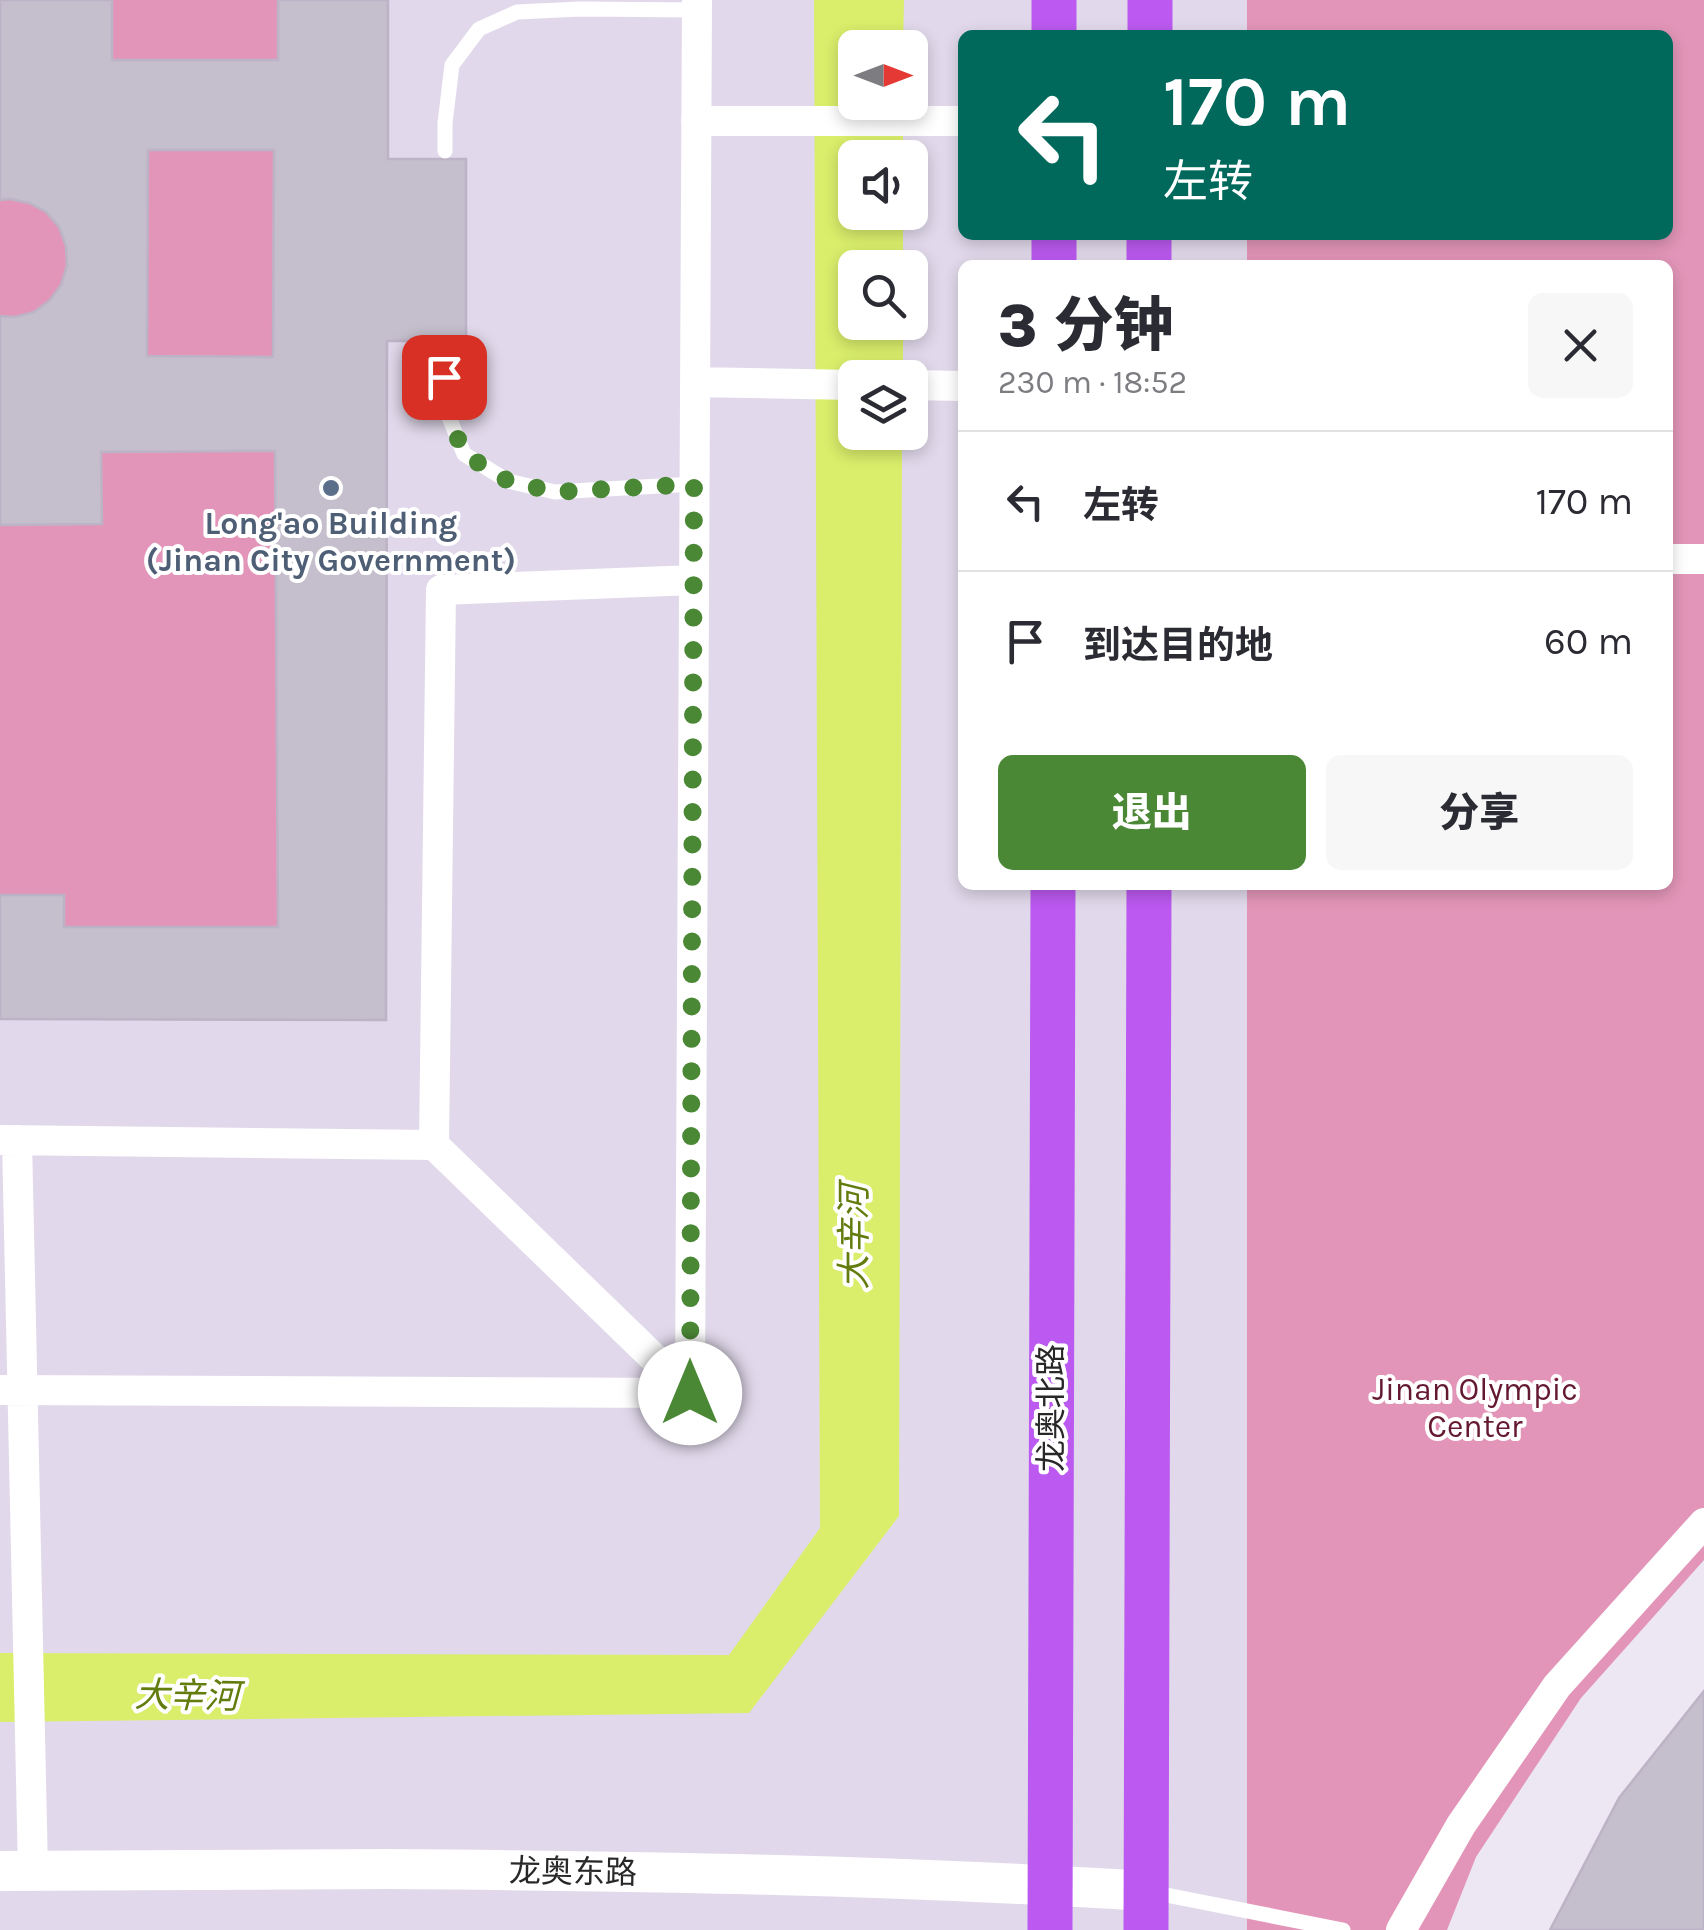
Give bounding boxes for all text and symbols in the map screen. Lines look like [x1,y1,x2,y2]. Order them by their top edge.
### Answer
north arrow [838,30,928,120]
map controls [838,30,928,450]
text: 170 m [1163,61,1351,143]
icon: left [998,70,1128,200]
button: sound [838,140,928,230]
text: 左转 [1163,156,1253,208]
button: search [838,250,928,340]
text: 3 分钟 [998,291,1173,361]
button: close [1528,293,1633,398]
pin [402,335,487,420]
icon: arrive [417,350,472,405]
button: layers [838,360,928,450]
text: 230 m · 18:52 [998,364,1187,401]
icon: left [998,474,1053,529]
marker: Long'ao Building (Jinan City Government) [320,477,342,499]
text: 170 m [1535,479,1633,524]
text: 左转 [1083,483,1159,528]
place label: Long'ao Building (Jinan City Government) [146,505,516,579]
icon: arrive [998,614,1053,669]
text: 60 m [1544,619,1633,664]
text: 到达目的地 [1083,623,1273,668]
button: 退出 [998,755,1306,870]
button: 分享 [1326,755,1633,870]
water label: 大辛河 [834,1179,875,1290]
position arrow [638,1341,742,1445]
street label: 龙奥北路 [1033,1344,1070,1472]
park label: Jinan Olympic Center [1372,1371,1578,1445]
water label: 大辛河 [134,1675,246,1718]
street label: 龙奥东路 [509,1852,637,1892]

